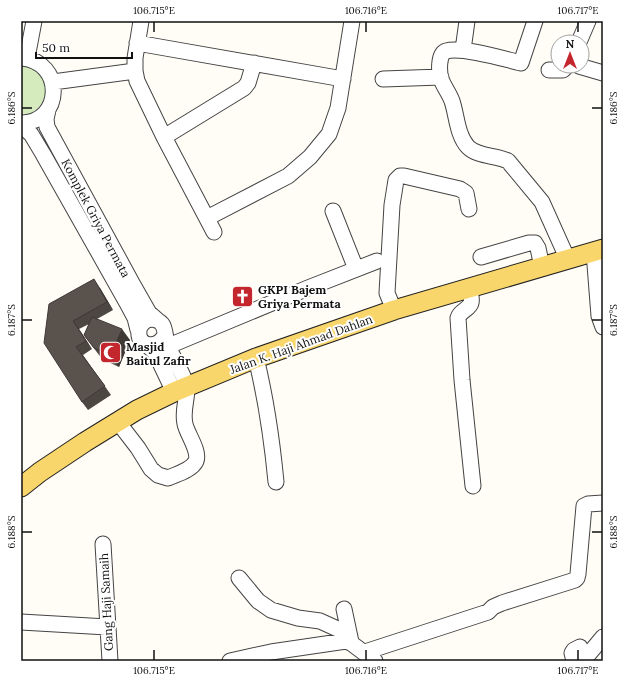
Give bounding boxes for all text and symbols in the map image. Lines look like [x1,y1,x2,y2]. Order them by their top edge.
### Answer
text: 106.715°E [133,4,175,17]
text: 106.716°E [345,4,387,17]
text: 106.717°E [558,4,598,17]
scale bar [36,34,132,60]
north arrow [550,34,590,74]
text: N [566,37,575,51]
text: 50 m [42,40,70,55]
text: 6.186°S [5,91,18,125]
text: 6.186°S [607,91,620,125]
street label: Komplek Griya Permata [58,156,134,280]
place label: GKPI Bajem Griya Permata [258,282,341,311]
church icon: GKPI Bajem Griya Permata [229,283,255,309]
text: 6.187°S [5,304,18,336]
text: 6.187°S [607,304,620,336]
street label: Jalan K. Haji Ahmad Dahlan [227,311,374,377]
place label: Masjid Baitul Zafir [126,339,191,368]
mosque icon: Masjid Baitul Zafir [98,340,124,366]
text: 6.188°S [5,515,18,548]
text: 6.188°S [607,515,620,548]
street label: Gang Haji Samaih [96,553,116,651]
text: 106.715°E [133,664,175,677]
text: 106.716°E [345,664,387,677]
text: 106.717°E [558,664,598,677]

